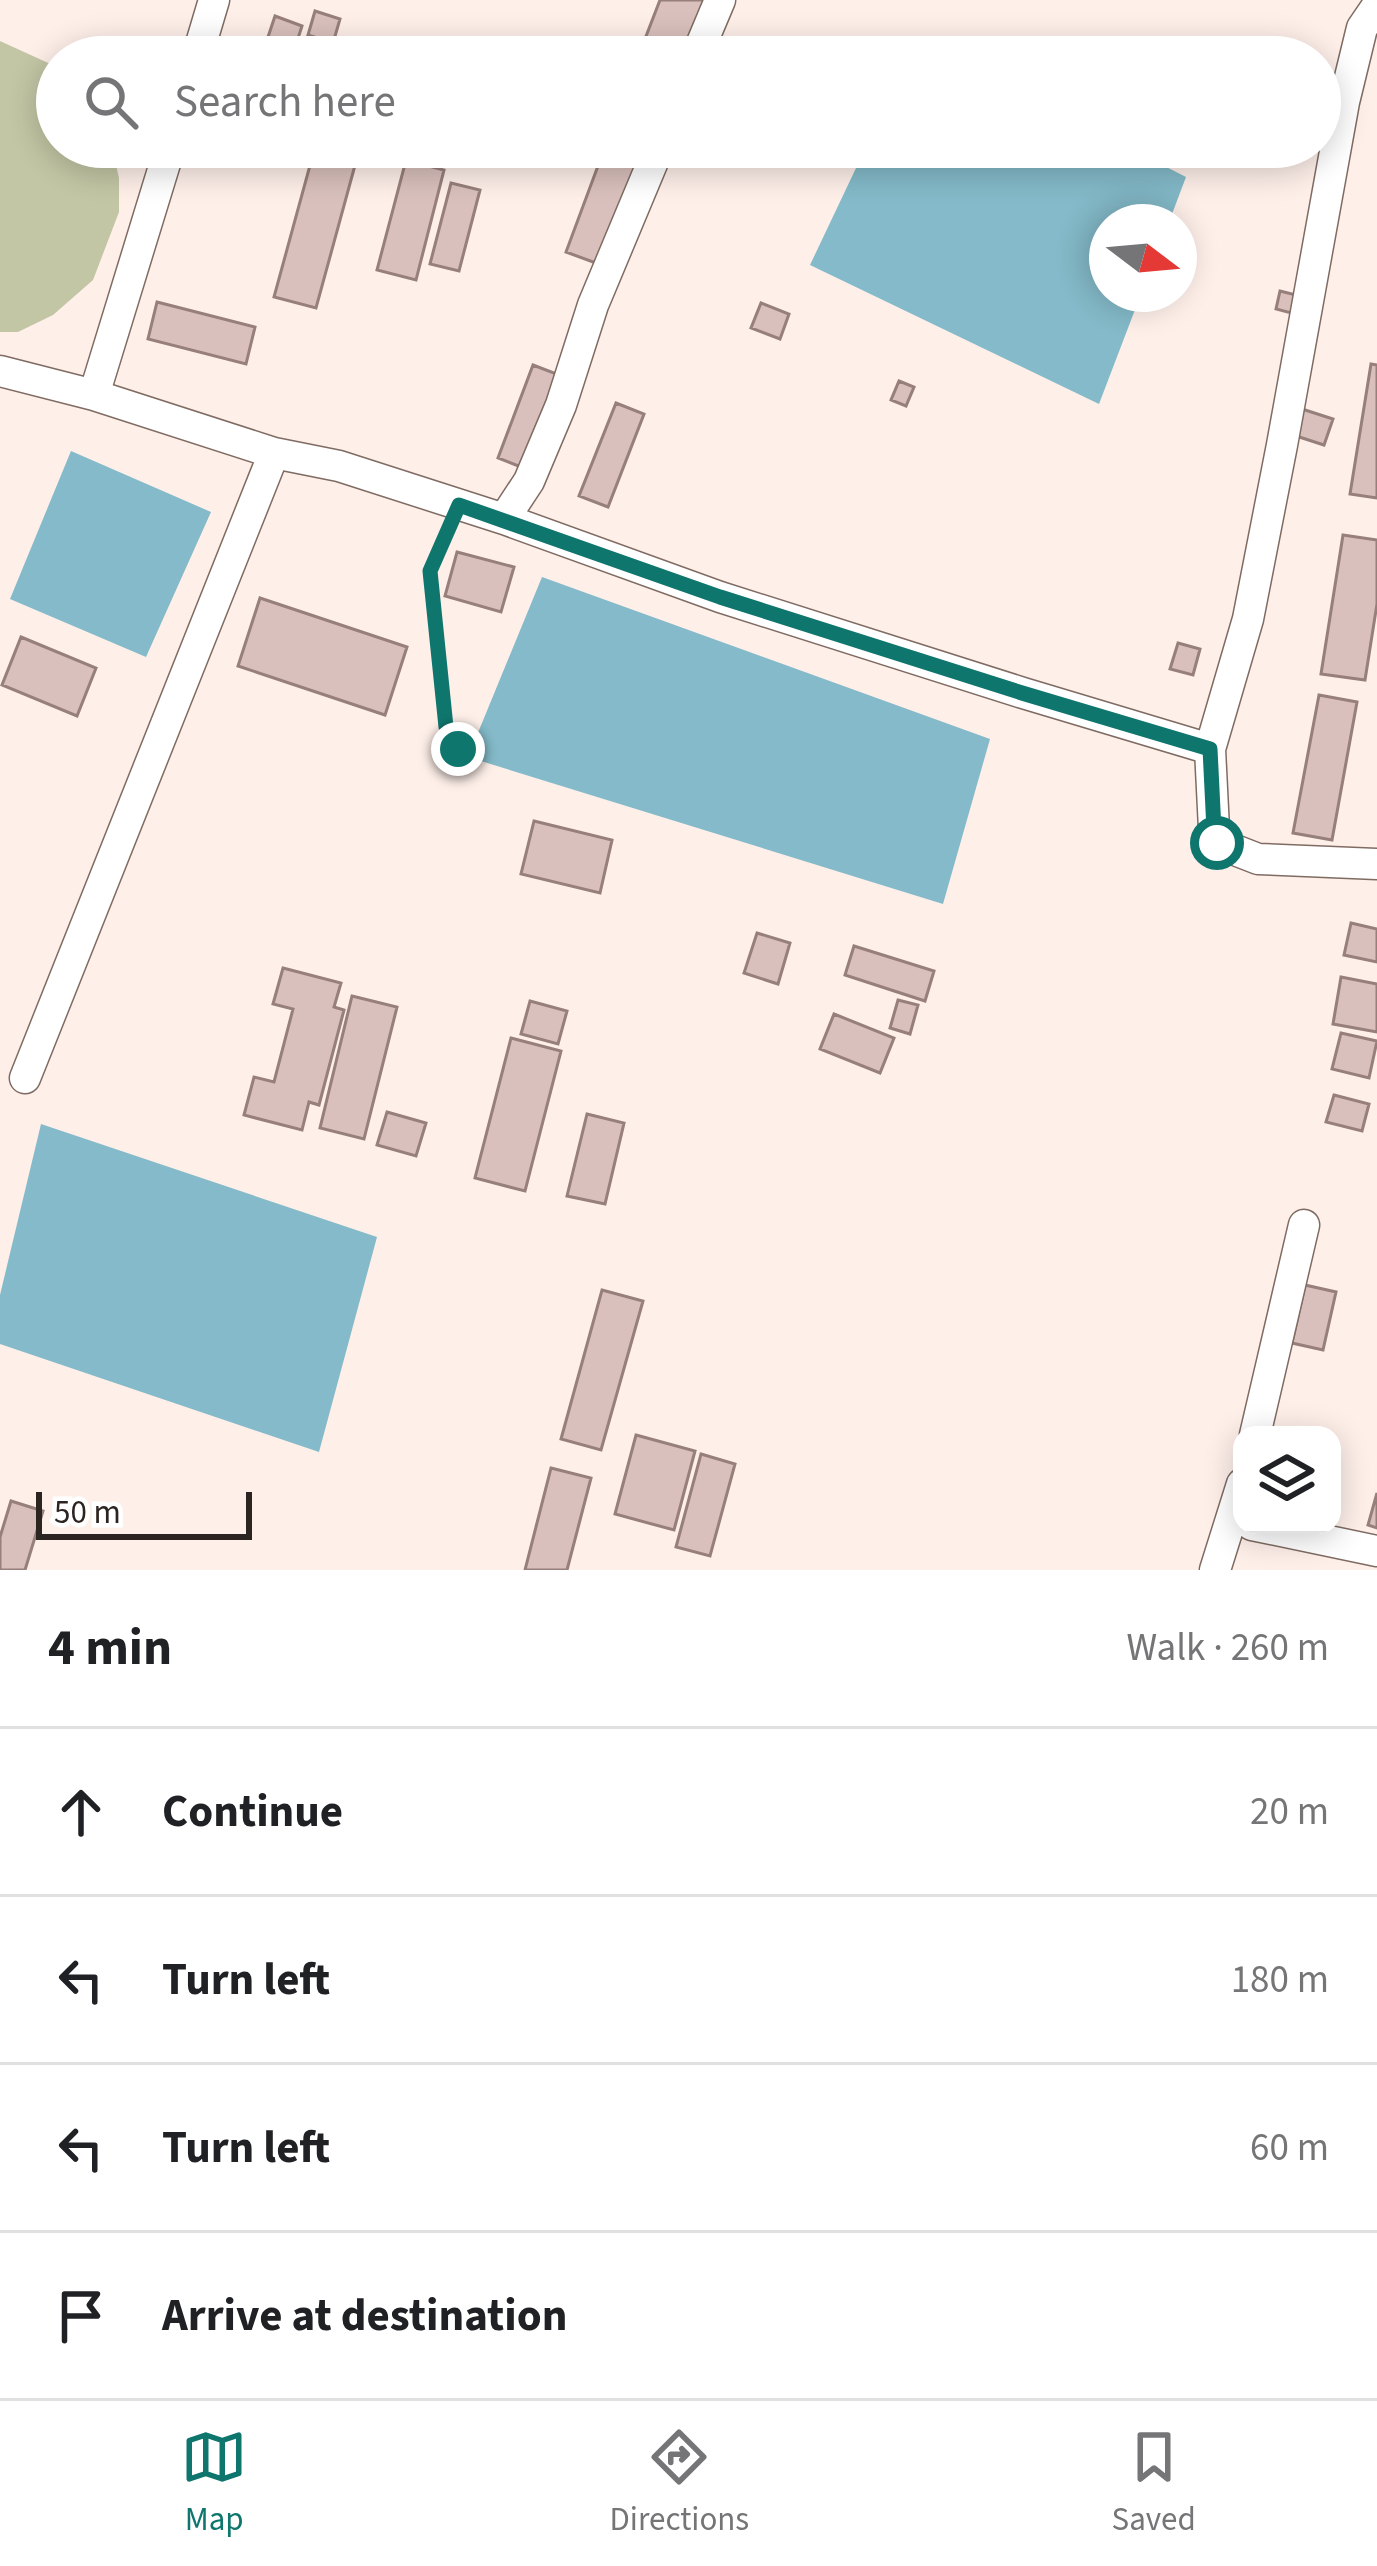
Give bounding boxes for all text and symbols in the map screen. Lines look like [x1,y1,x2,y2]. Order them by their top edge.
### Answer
search box [36,36,1341,168]
icon: search [78,69,144,135]
text: Search here [174,70,396,134]
north arrow [1089,204,1197,312]
route end [431,722,485,776]
route start [1190,816,1244,870]
map controls [1233,1426,1341,1534]
button: layers [1233,1426,1341,1534]
scale bar [36,1486,252,1539]
text: 50 m [54,1489,121,1536]
text: 4 min [48,1612,172,1684]
text: Walk · 260 m [1126,1620,1329,1676]
icon: ahead [48,1779,114,1845]
text: Continue [162,1780,343,1844]
text: 20 m [1250,1784,1329,1840]
icon: left [48,1947,114,2013]
text: Turn left [162,1948,330,2012]
text: 180 m [1231,1952,1329,2008]
icon: left [48,2115,114,2181]
text: Turn left [162,2116,330,2180]
text: 60 m [1250,2120,1329,2176]
icon: arrive [48,2283,114,2349]
text: Arrive at destination [162,2284,567,2348]
tab: Map [181,2424,247,2543]
tab: Directions [610,2424,749,2543]
tab: Saved [1112,2424,1196,2543]

